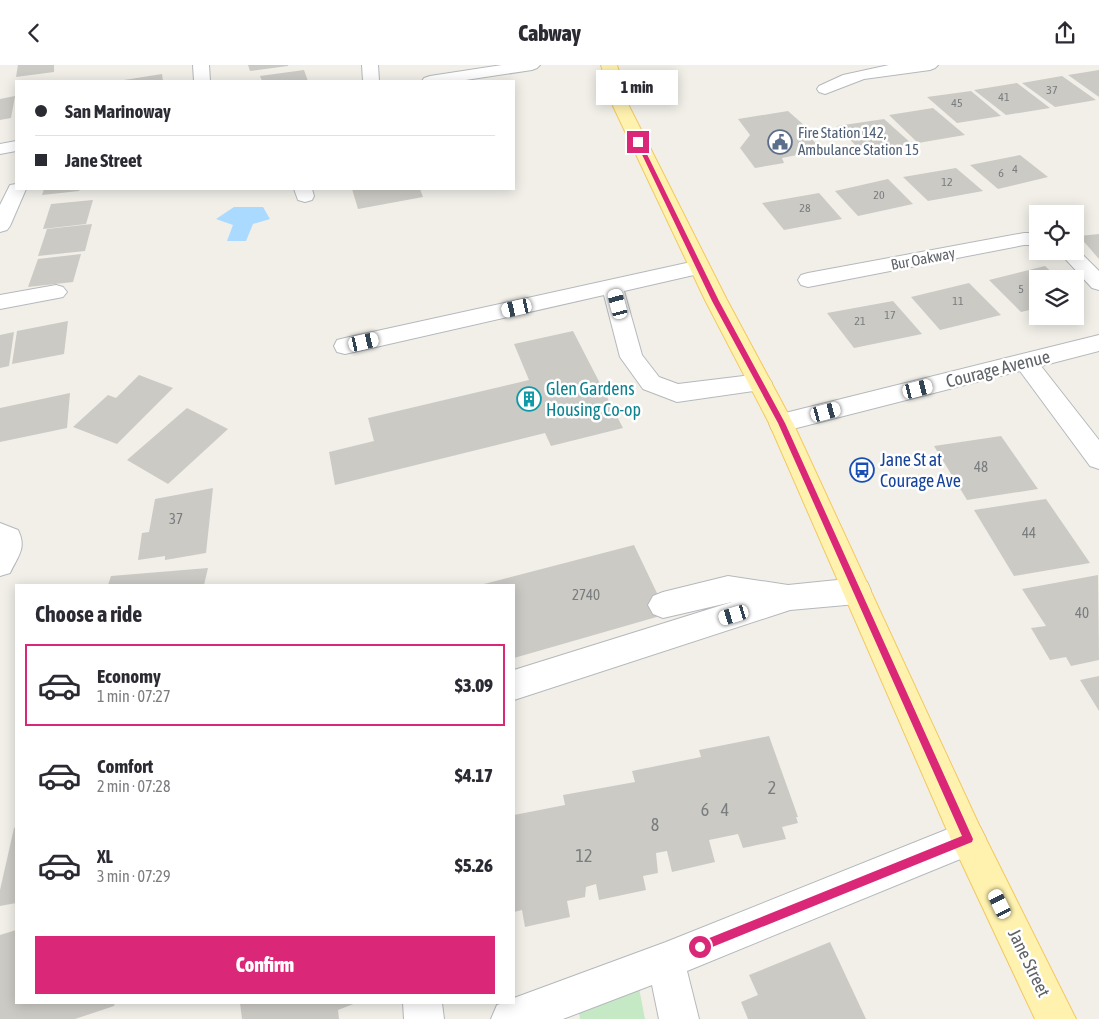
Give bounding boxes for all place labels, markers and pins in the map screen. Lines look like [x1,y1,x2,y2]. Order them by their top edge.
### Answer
place label: Fire Station 142, Ambulance Station 15 [798,124,919,158]
public building icon: Fire Station 142, Ambulance Station 15 [767,129,793,155]
place label: Glen Gardens Housing Co-op [546,378,641,420]
building icon: Glen Gardens Housing Co-op [516,386,542,412]
place label: Jane St at Courage Ave [880,449,961,491]
bus stop icon: Jane St at Courage Ave [849,457,875,483]

